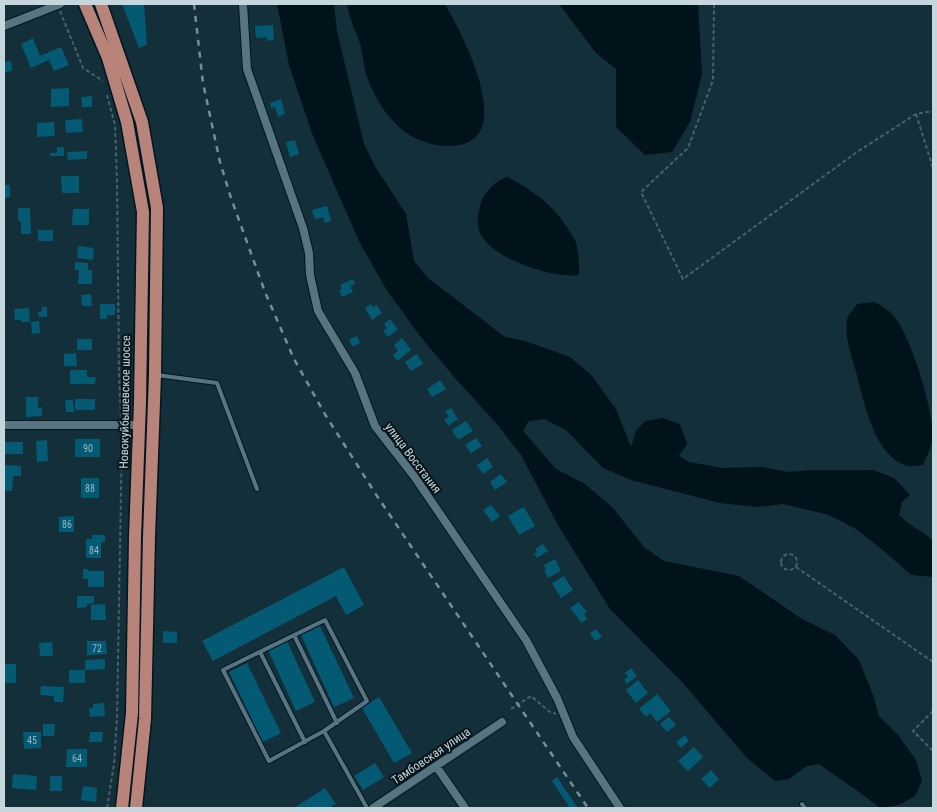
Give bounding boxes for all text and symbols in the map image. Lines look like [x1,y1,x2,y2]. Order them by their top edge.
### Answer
street label: Новокуйбышевское шоссе [117,335,133,469]
street label: улица Восстания [382,420,444,496]
house number: 90 [83,443,93,454]
house number: 88 [85,483,95,494]
house number: 86 [62,519,72,530]
house number: 84 [89,545,99,556]
house number: 72 [92,643,102,654]
street label: Тамбовская улица [389,724,473,787]
house number: 45 [27,735,37,746]
house number: 64 [72,753,82,764]

